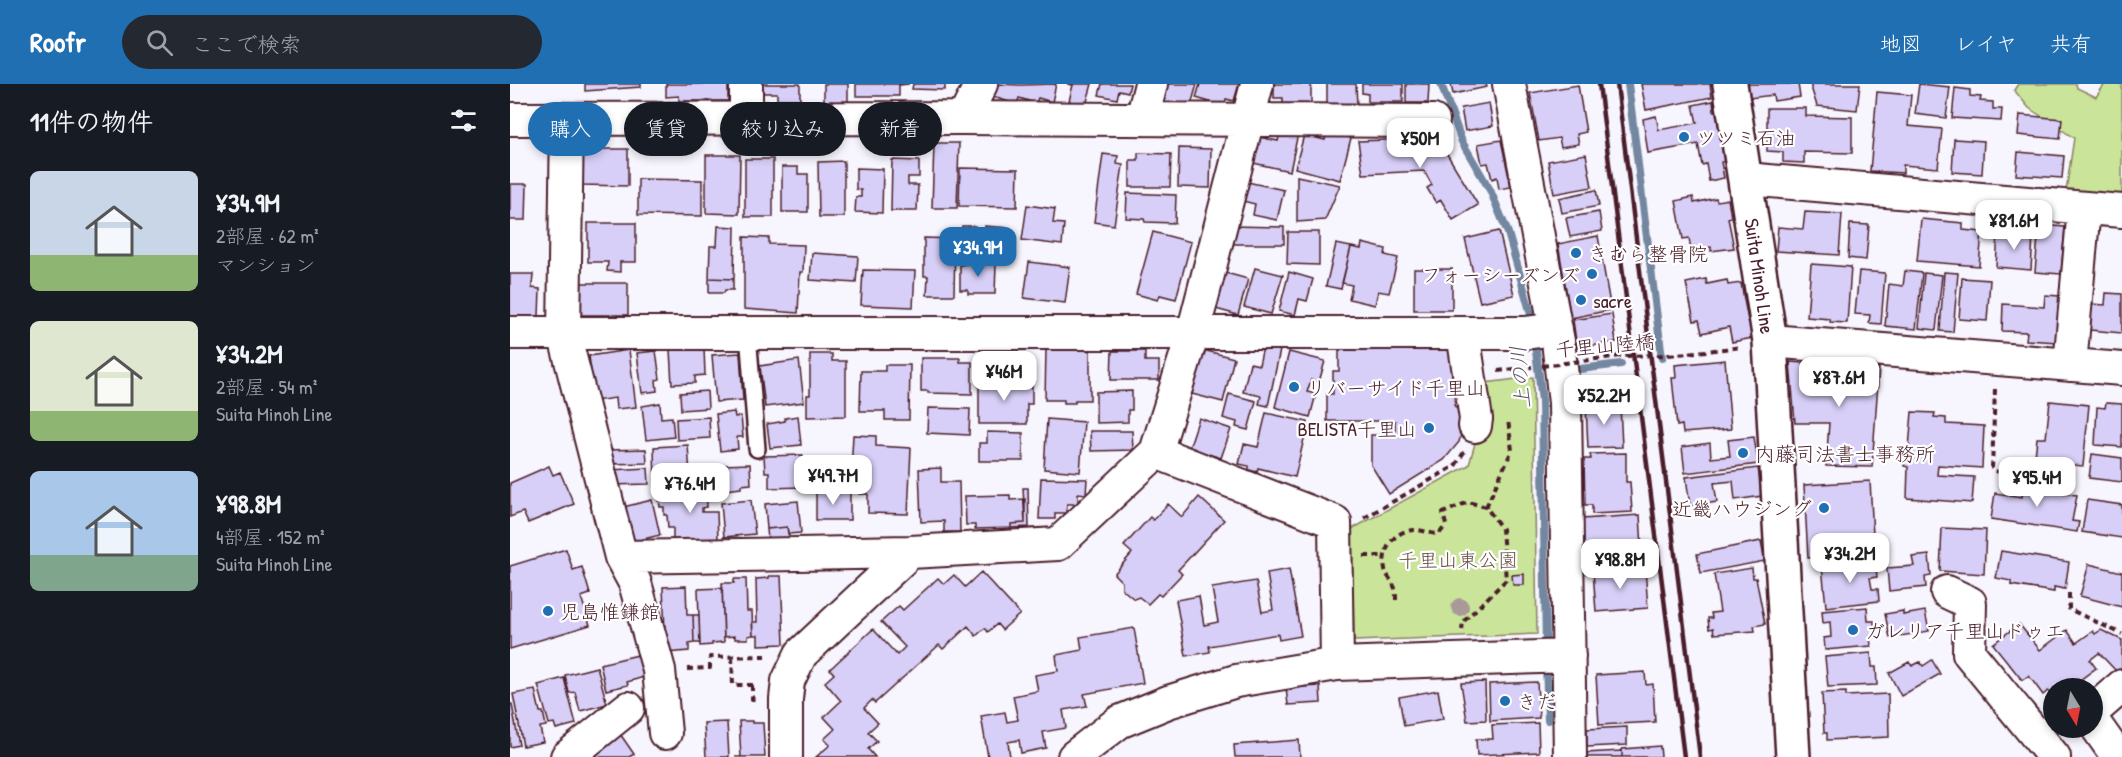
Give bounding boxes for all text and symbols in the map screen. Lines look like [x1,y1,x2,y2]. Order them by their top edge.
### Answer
search box [122,15,542,69]
text: Roofr [30,23,86,61]
icon: search [143,26,176,59]
text: ここで検索 [191,29,301,59]
text: 地図 [1880,29,1922,58]
text: レイヤ [1955,29,2017,58]
text: 共有 [2050,29,2092,58]
chip: 購入 [528,102,612,156]
chip: 賃貸 [624,102,708,156]
chip: 絞り込み [720,102,846,156]
chip: 新着 [858,102,942,156]
text: 11件の物件 [30,104,153,139]
icon: filters [447,104,480,137]
pin: ¥50M [1384,118,1456,169]
text: ¥50M [1401,124,1439,151]
place label: ツツミ石油 [1696,124,1796,151]
marker: ツツミ石油 [1677,130,1691,144]
text: ¥34.9M [216,185,280,220]
icon: home [78,195,150,267]
pin: ¥81.6M [1965,200,2063,251]
text: ¥81.6M [1989,206,2039,233]
street label: Suita Minoh Line [1739,216,1781,336]
text: 2部屋 · 62 m² [216,222,319,249]
pin: ¥34.9M [929,227,1027,278]
text: ¥34.9M [953,233,1003,260]
place label: きむら整骨院 [1588,240,1708,267]
marker: きむら整骨院 [1569,246,1583,260]
text: マンション [216,251,315,278]
place label: フォーシーズンズ [1421,261,1580,288]
marker: フォーシーズンズ [1585,267,1599,281]
place label: sacre [1593,287,1632,314]
marker: sacre [1574,293,1588,307]
street label: 千里山陸橋 [1554,327,1656,363]
text: ¥34.2M [216,336,283,371]
water label: 上の川 [1503,344,1537,410]
icon: home [78,345,150,417]
pin: ¥46M [968,351,1040,402]
text: ¥46M [986,357,1022,384]
pin: ¥87.6M [1790,357,1888,408]
text: ¥87.6M [1813,363,1865,390]
text: 2部屋 · 54 m² [216,373,317,400]
place label: リバーサイド千里山 [1306,374,1486,401]
pin: ¥52.2M [1555,375,1653,426]
marker: リバーサイド千里山 [1287,380,1301,394]
text: ¥52.2M [1578,381,1630,408]
text: Suita Minoh Line [216,400,332,427]
place label: BELISTA千里山 [1298,415,1417,442]
marker: BELISTA千里山 [1422,421,1436,435]
place label: 内藤司法書士事務所 [1755,440,1935,467]
marker: 内藤司法書士事務所 [1736,446,1750,460]
pin: ¥49.7M [784,455,882,506]
pin: ¥95.4M [1988,457,2086,508]
text: ¥49.7M [808,461,858,488]
pin: ¥76.4M [641,463,739,514]
text: ¥95.4M [2013,463,2061,490]
text: ¥76.4M [665,469,715,496]
text: ¥98.8M [216,486,281,521]
icon: home [78,495,150,567]
place label: 近畿ハウジング [1672,495,1812,522]
marker: 近畿ハウジング [1817,501,1831,515]
text: 4部屋 · 152 m² [216,523,325,550]
pin: ¥34.2M [1801,533,1899,584]
pin: ¥98.8M [1571,539,1669,590]
text: ¥34.2M [1824,539,1876,566]
text: ¥98.8M [1595,545,1645,572]
park label: 千里山東公園 [1398,546,1518,573]
text: Suita Minoh Line [216,550,332,577]
place label: 児島惟鎌館 [560,598,660,625]
marker: 児島惟鎌館 [541,604,555,618]
place label: ガレリア千里山ドゥエ [1865,617,2065,644]
marker: ガレリア千里山ドゥエ [1846,623,1860,637]
north arrow [2043,678,2103,738]
map controls [2043,678,2103,738]
place label: きだ [1517,688,1557,715]
marker: きだ [1498,694,1512,708]

